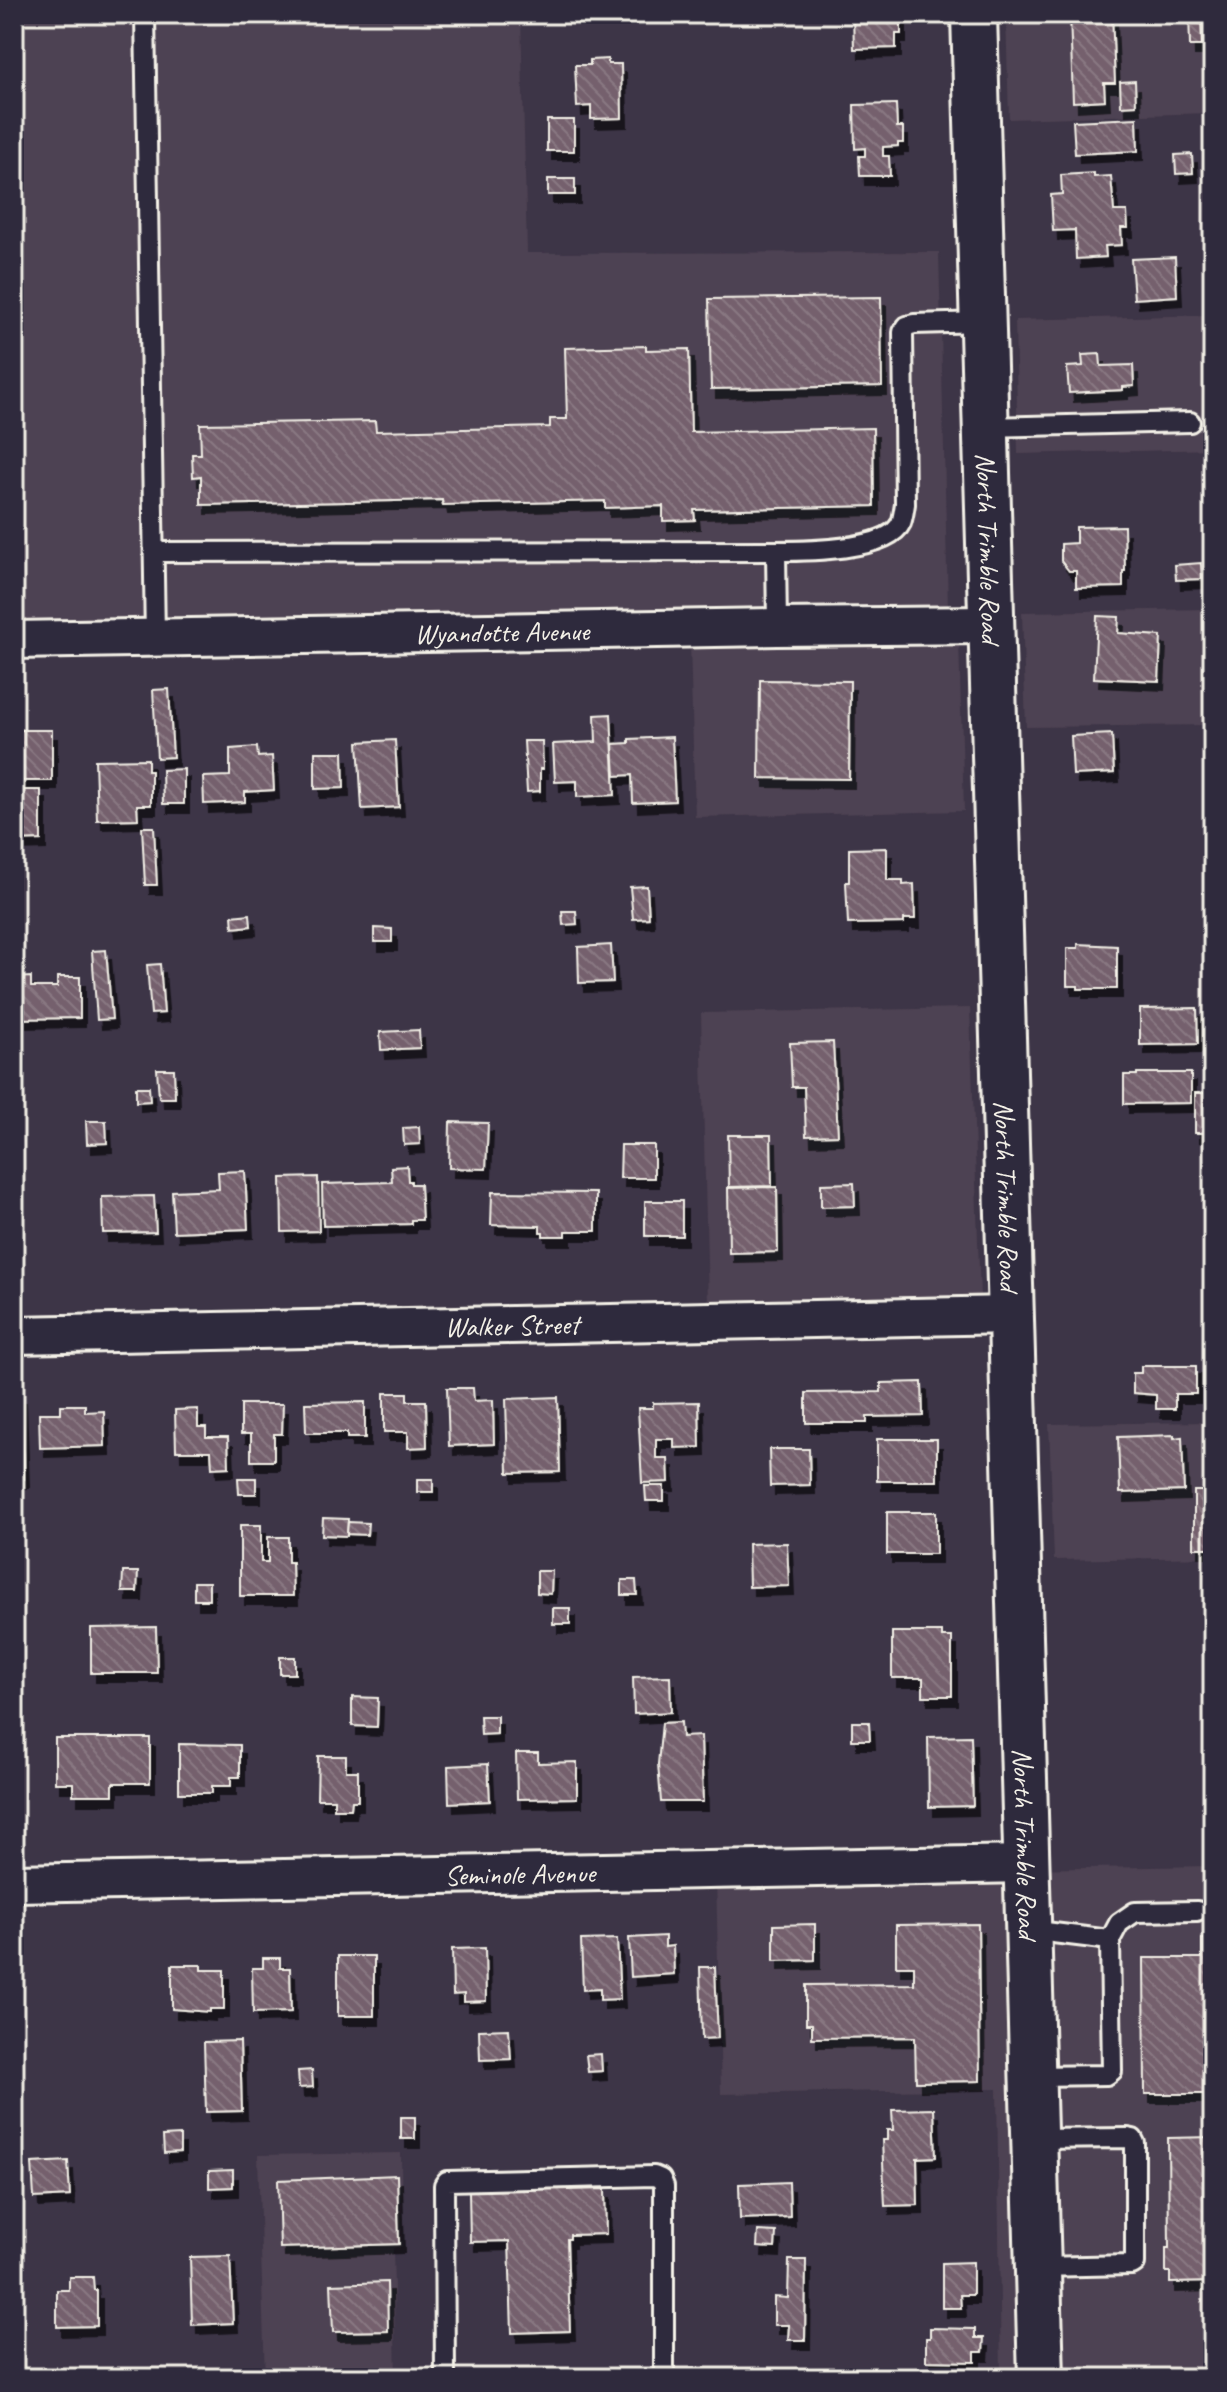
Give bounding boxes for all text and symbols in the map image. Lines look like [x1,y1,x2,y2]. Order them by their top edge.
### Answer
street label: North Trimble Road [968,452,1009,647]
street label: Wyandotte Avenue [414,613,592,651]
street label: North Trimble Road [987,1100,1027,1295]
street label: Walker Street [444,1307,583,1344]
street label: North Trimble Road [1005,1748,1046,1943]
street label: Seminole Avenue [444,1855,597,1893]

